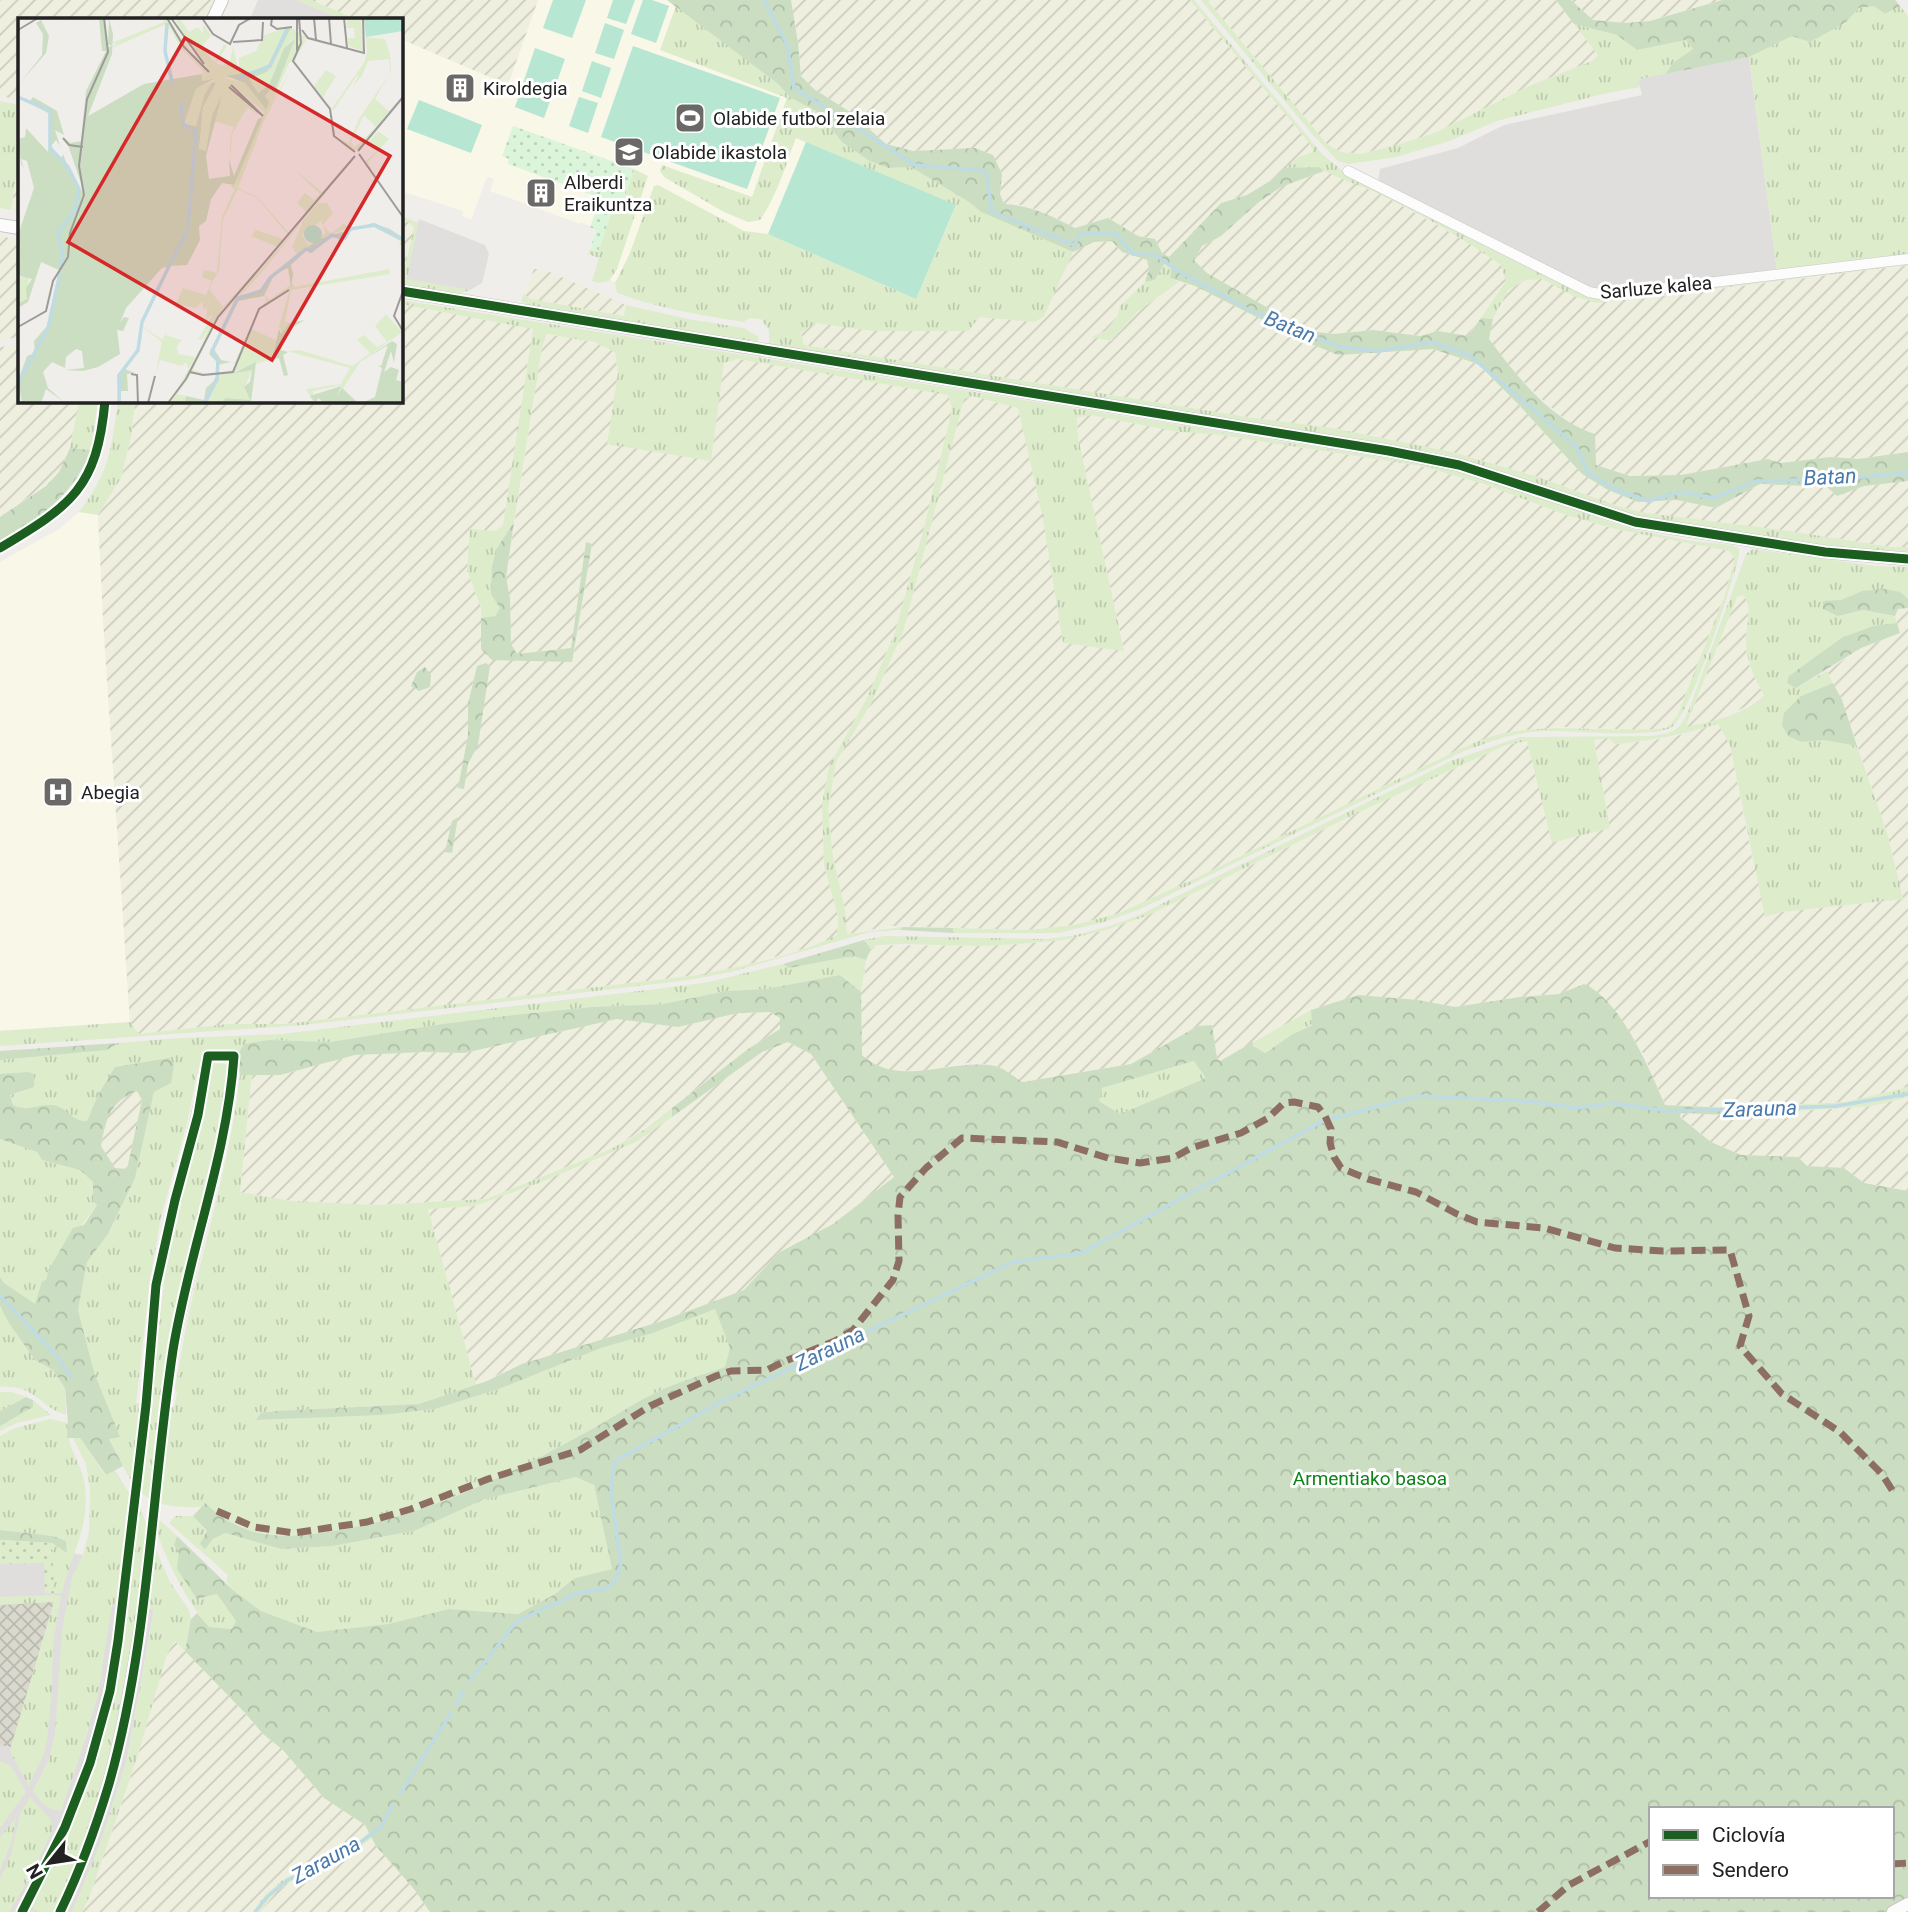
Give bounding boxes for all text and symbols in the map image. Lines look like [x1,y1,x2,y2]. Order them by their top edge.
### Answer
inset map [18,18,402,402]
building icon: Kiroldegia [443,71,477,105]
place label: Kiroldegia [483,77,568,100]
sports icon: Olabide futbol zelaia [673,101,707,135]
place label: Olabide futbol zelaia [713,107,885,130]
school or university icon: Olabide ikastola [612,135,646,169]
place label: Olabide ikastola [652,141,787,164]
place label: Alberdi Eraikuntza [564,171,652,216]
building icon: Alberdi Eraikuntza [524,176,558,210]
street label: Sarluze kalea [1599,271,1713,304]
water label: Batan [1261,306,1319,348]
water label: Batan [1803,464,1857,490]
hospital icon: Abegia [41,775,75,809]
place label: Abegia [81,781,140,804]
water label: Zarauna [1721,1096,1798,1122]
water label: Zarauna [790,1322,869,1377]
park label: Armentiako basoa [1293,1467,1447,1490]
legend [1649,1807,1894,1898]
text: Ciclovía [1712,1823,1786,1847]
north arrow [14,1828,84,1898]
water label: Zarauna [287,1831,364,1889]
text: Sendero [1712,1858,1789,1882]
text: N [21,1860,48,1883]

